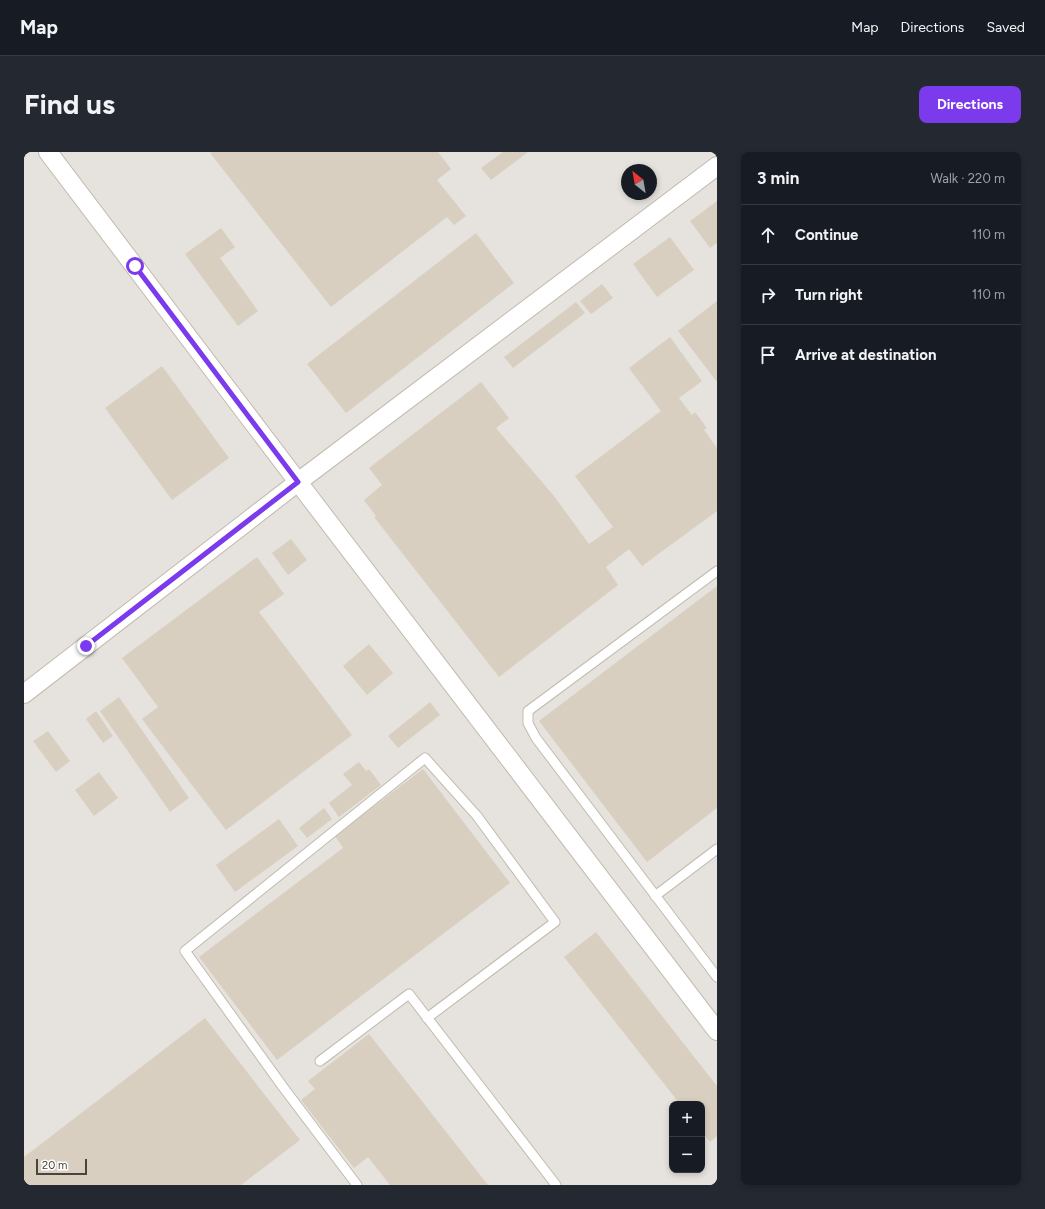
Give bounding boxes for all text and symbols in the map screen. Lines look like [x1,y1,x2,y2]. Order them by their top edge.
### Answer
text: Map [20,16,58,39]
text: Map [851,19,879,36]
text: Directions [901,19,964,36]
text: Saved [986,19,1025,36]
button: Directions [919,86,1021,123]
text: Find us [24,87,115,121]
north arrow [621,164,657,200]
text: 3 min [757,168,799,188]
text: Walk · 220 m [930,171,1005,186]
icon: ahead [757,224,779,246]
text: Continue [795,226,858,244]
text: 110 m [972,227,1005,242]
route start [126,257,144,275]
icon: right [757,284,779,306]
text: Turn right [795,286,863,304]
text: 110 m [972,287,1005,302]
icon: arrive [757,344,779,366]
text: Arrive at destination [795,346,936,364]
route end [77,637,95,655]
map controls [669,1101,705,1173]
button: + [669,1101,705,1137]
button: − [669,1137,705,1173]
scale bar [36,1157,87,1176]
text: 20 m [42,1159,67,1172]

